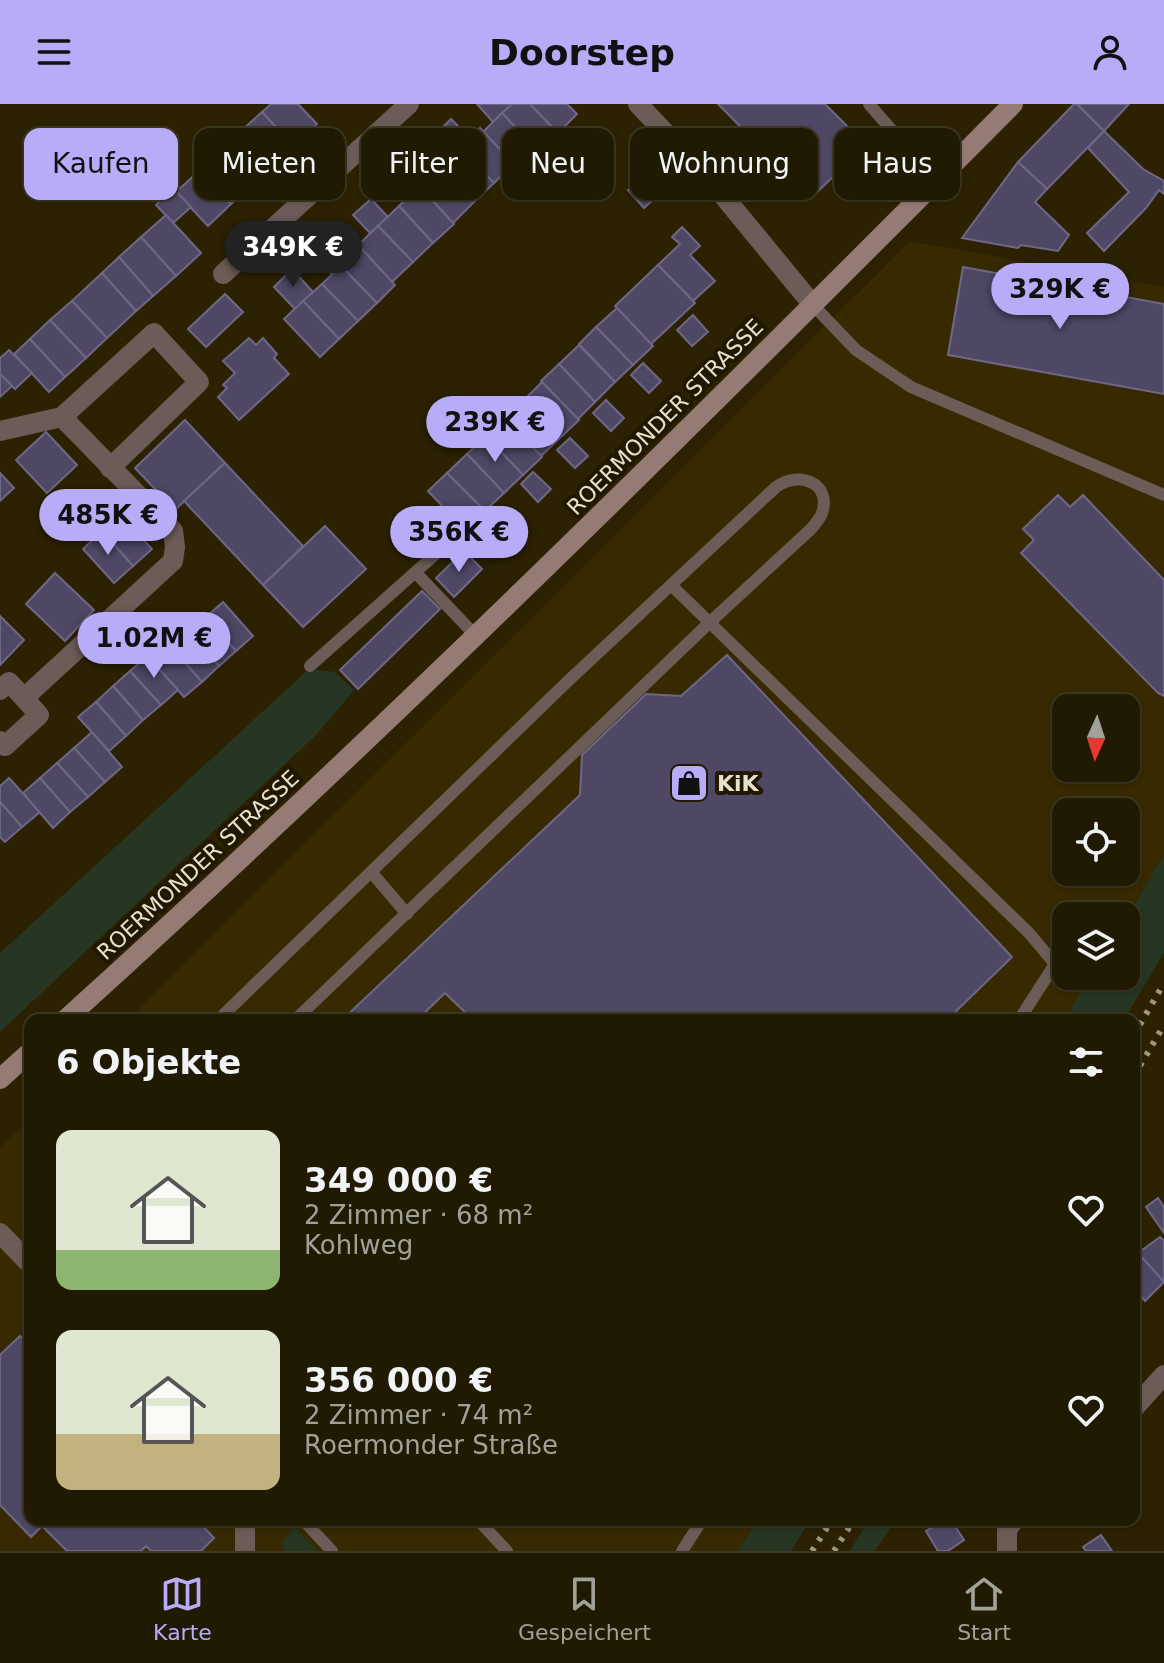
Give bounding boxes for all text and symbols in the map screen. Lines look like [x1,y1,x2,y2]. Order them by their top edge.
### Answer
icon: menu [32,30,76,74]
icon: person [1088,30,1132,74]
text: Doorstep [489,32,675,73]
chip: Kaufen [24,128,178,200]
chip: Mieten [194,128,345,200]
chip: Filter [361,128,486,200]
chip: Neu [502,128,614,200]
chip: Wohnung [630,128,818,200]
chip: Haus [834,128,960,200]
pin: 349K € [228,221,358,289]
text: 349K € [242,232,344,262]
pin: 329K € [995,263,1125,331]
text: 329K € [1009,274,1111,304]
street label: ROERMONDER STRASSE [562,314,768,520]
pin: 239K € [430,396,560,464]
text: 239K € [444,407,546,437]
pin: 485K € [43,489,173,557]
text: 485K € [57,500,159,530]
pin: 356K € [394,506,524,574]
text: 356K € [408,517,510,547]
pin: 1.02M € [80,612,228,680]
text: 1.02M € [95,623,213,653]
north arrow [1052,694,1140,782]
map controls [1052,694,1140,990]
shop icon: KiK [668,762,710,804]
street label: ROERMONDER STRASSE [92,765,304,965]
place label: KiK [717,771,760,796]
button: locate [1052,798,1140,886]
button: layers [1052,902,1140,990]
icon: filters [1064,1040,1108,1084]
text: 6 Objekte [56,1042,241,1082]
text: 349 000 € [304,1160,493,1200]
icon: home [120,1162,216,1258]
icon: heart [1064,1188,1108,1232]
text: 2 Zimmer · 68 m² [304,1200,533,1230]
text: Kohlweg [304,1230,413,1260]
text: 356 000 € [304,1360,493,1400]
icon: home [120,1362,216,1458]
icon: heart [1064,1388,1108,1432]
text: 2 Zimmer · 74 m² [304,1400,533,1430]
text: Roermonder Straße [304,1430,558,1460]
tab: Karte [153,1572,212,1645]
tab: Gespeichert [518,1572,651,1645]
tab: Start [957,1572,1011,1645]

